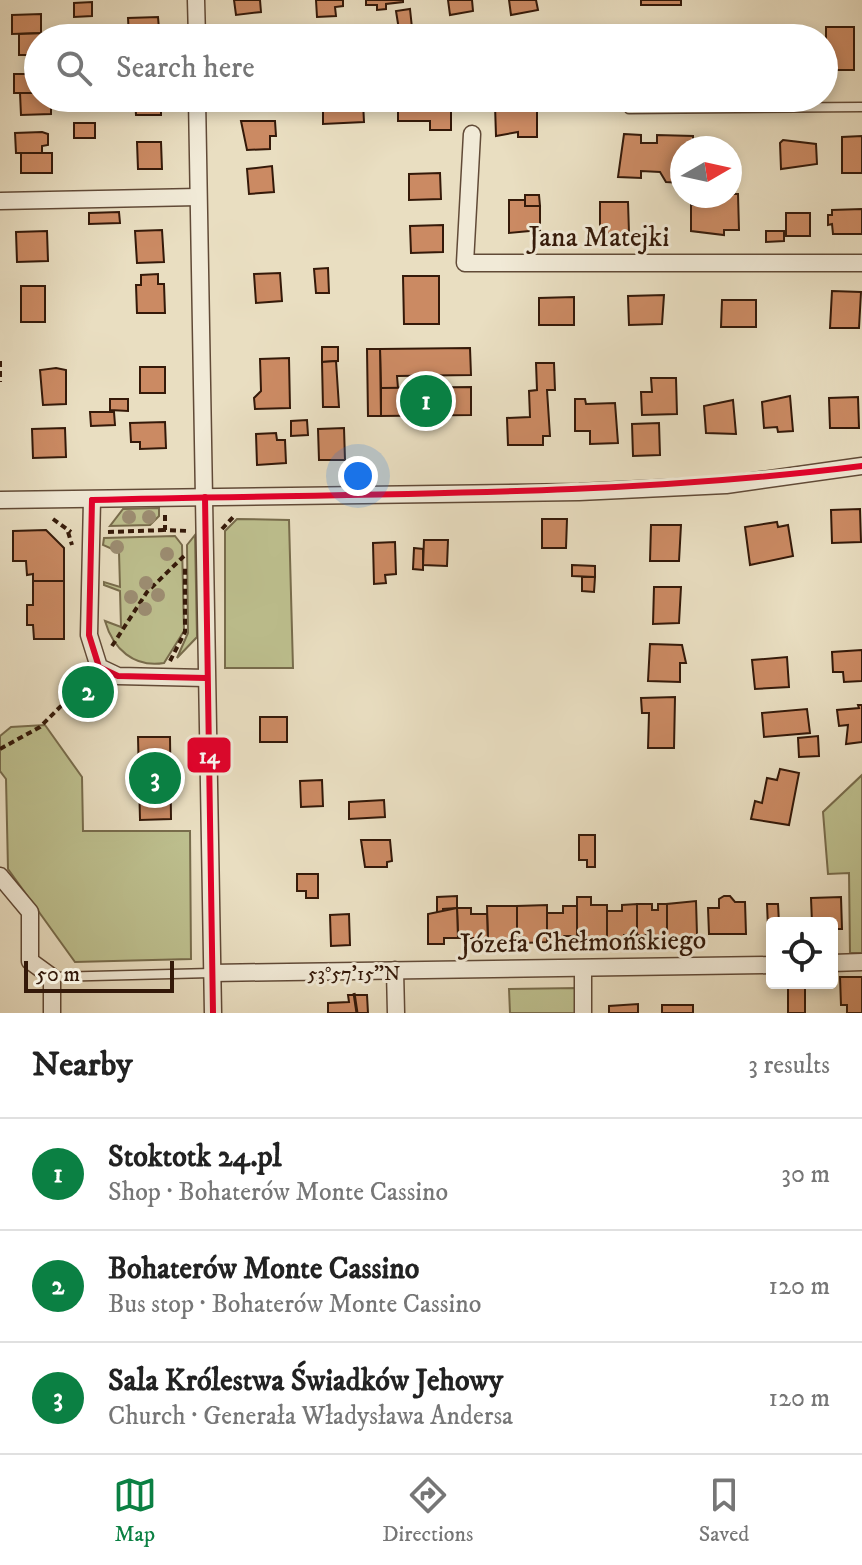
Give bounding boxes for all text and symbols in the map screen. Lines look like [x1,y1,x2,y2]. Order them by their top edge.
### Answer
search box [24,24,838,112]
icon: search [52,46,96,90]
text: Search here [116,50,255,87]
north arrow [670,136,742,208]
street label: Jana Matejki [526,220,669,255]
pin: 1 [400,371,452,431]
your location [338,456,378,496]
pin: 2 [62,662,114,722]
line badge: 14 [186,736,232,774]
text: 14 [199,743,221,770]
pin: 3 [129,748,181,808]
map controls [766,917,838,989]
button: locate [766,917,838,989]
street label: Józefa Chełmońskiego [456,922,707,962]
scale bar [24,957,174,993]
text: 50 m [36,961,80,988]
text: 53°57'15"N [308,962,400,987]
text: Nearby [32,1044,133,1086]
text: 3 results [748,1049,830,1082]
text: Stoktotk 24.pl [108,1139,281,1176]
text: 1 [53,1158,63,1191]
text: 30 m [781,1158,830,1191]
text: Shop · Bohaterów Monte Cassino [108,1176,448,1209]
text: Bohaterów Monte Cassino [108,1251,419,1288]
text: 2 [52,1270,64,1303]
text: 120 m [769,1270,830,1303]
text: Bus stop · Bohaterów Monte Cassino [108,1288,481,1321]
text: Sala Królestwa Świadków Jehowy [108,1363,503,1400]
text: 3 [53,1382,63,1415]
text: 120 m [769,1382,830,1415]
text: Church · Generała Władysława Andersa [108,1400,513,1433]
tab: Map [113,1473,157,1548]
tab: Directions [382,1473,473,1548]
tab: Saved [699,1473,749,1548]

